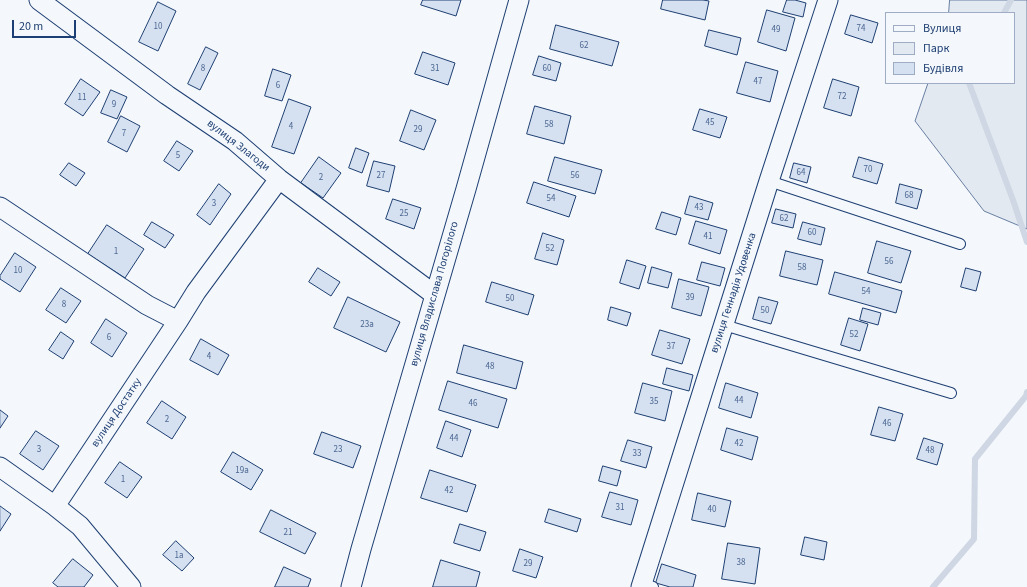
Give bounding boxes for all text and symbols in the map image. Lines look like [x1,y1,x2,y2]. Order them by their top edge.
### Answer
scale bar [14,12,78,38]
legend [885,12,1015,84]
text: 20 m [19,18,43,35]
text: Вулиця [923,20,961,37]
house number: 10 [154,22,162,32]
house number: 74 [857,24,865,34]
house number: 49 [772,25,780,35]
text: Парк [923,40,949,57]
house number: 62 [580,41,588,51]
text: Будівля [923,60,963,77]
house number: 8 [201,64,205,74]
house number: 31 [431,64,439,74]
house number: 60 [543,64,551,74]
house number: 47 [754,77,762,87]
house number: 6 [276,81,280,91]
house number: 72 [838,92,846,102]
house number: 11 [78,93,86,103]
house number: 9 [112,100,116,110]
street label: вулиця Злагоди [204,117,272,175]
house number: 45 [706,118,714,128]
house number: 58 [545,120,553,130]
house number: 4 [289,122,293,132]
house number: 29 [414,125,422,135]
house number: 7 [122,129,126,139]
house number: 5 [176,151,180,161]
house number: 70 [864,165,872,175]
house number: 64 [797,168,805,178]
house number: 27 [377,171,385,181]
house number: 56 [571,171,579,181]
house number: 2 [319,173,323,183]
house number: 68 [905,191,913,201]
house number: 54 [547,194,555,204]
house number: 3 [212,199,216,209]
house number: 43 [695,203,703,213]
house number: 25 [400,209,408,219]
house number: 62 [780,214,788,224]
street label: вулиця Владислава Погорілого [408,220,462,368]
house number: 60 [808,228,816,238]
street label: вулиця Геннадія Удовенка [708,231,760,355]
house number: 41 [704,232,712,242]
house number: 52 [546,244,554,254]
house number: 1 [114,247,118,257]
house number: 56 [885,257,893,267]
house number: 58 [798,263,806,273]
house number: 10 [14,266,22,276]
house number: 54 [862,287,870,297]
house number: 39 [686,293,694,303]
house number: 50 [506,294,514,304]
house number: 8 [62,300,66,310]
house number: 50 [761,306,769,316]
house number: 23а [360,320,374,330]
house number: 52 [850,330,858,340]
house number: 6 [107,333,111,343]
house number: 37 [667,342,675,352]
house number: 4 [207,352,211,362]
house number: 48 [486,362,494,372]
street label: вулиця Достатку [89,376,145,450]
house number: 44 [735,396,743,406]
house number: 35 [650,397,658,407]
house number: 46 [469,399,477,409]
house number: 2 [165,415,169,425]
house number: 46 [883,419,891,429]
house number: 44 [450,434,458,444]
house number: 42 [735,439,743,449]
house number: 3 [37,445,41,455]
house number: 23 [334,445,342,455]
house number: 48 [926,446,934,456]
house number: 33 [633,449,641,459]
house number: 19а [235,466,249,476]
house number: 1 [121,475,125,485]
house number: 42 [445,486,453,496]
house number: 31 [616,503,624,513]
house number: 40 [708,505,716,515]
house number: 21 [284,528,292,538]
house number: 1а [174,551,184,561]
house number: 38 [737,558,745,568]
house number: 29 [524,559,532,569]

